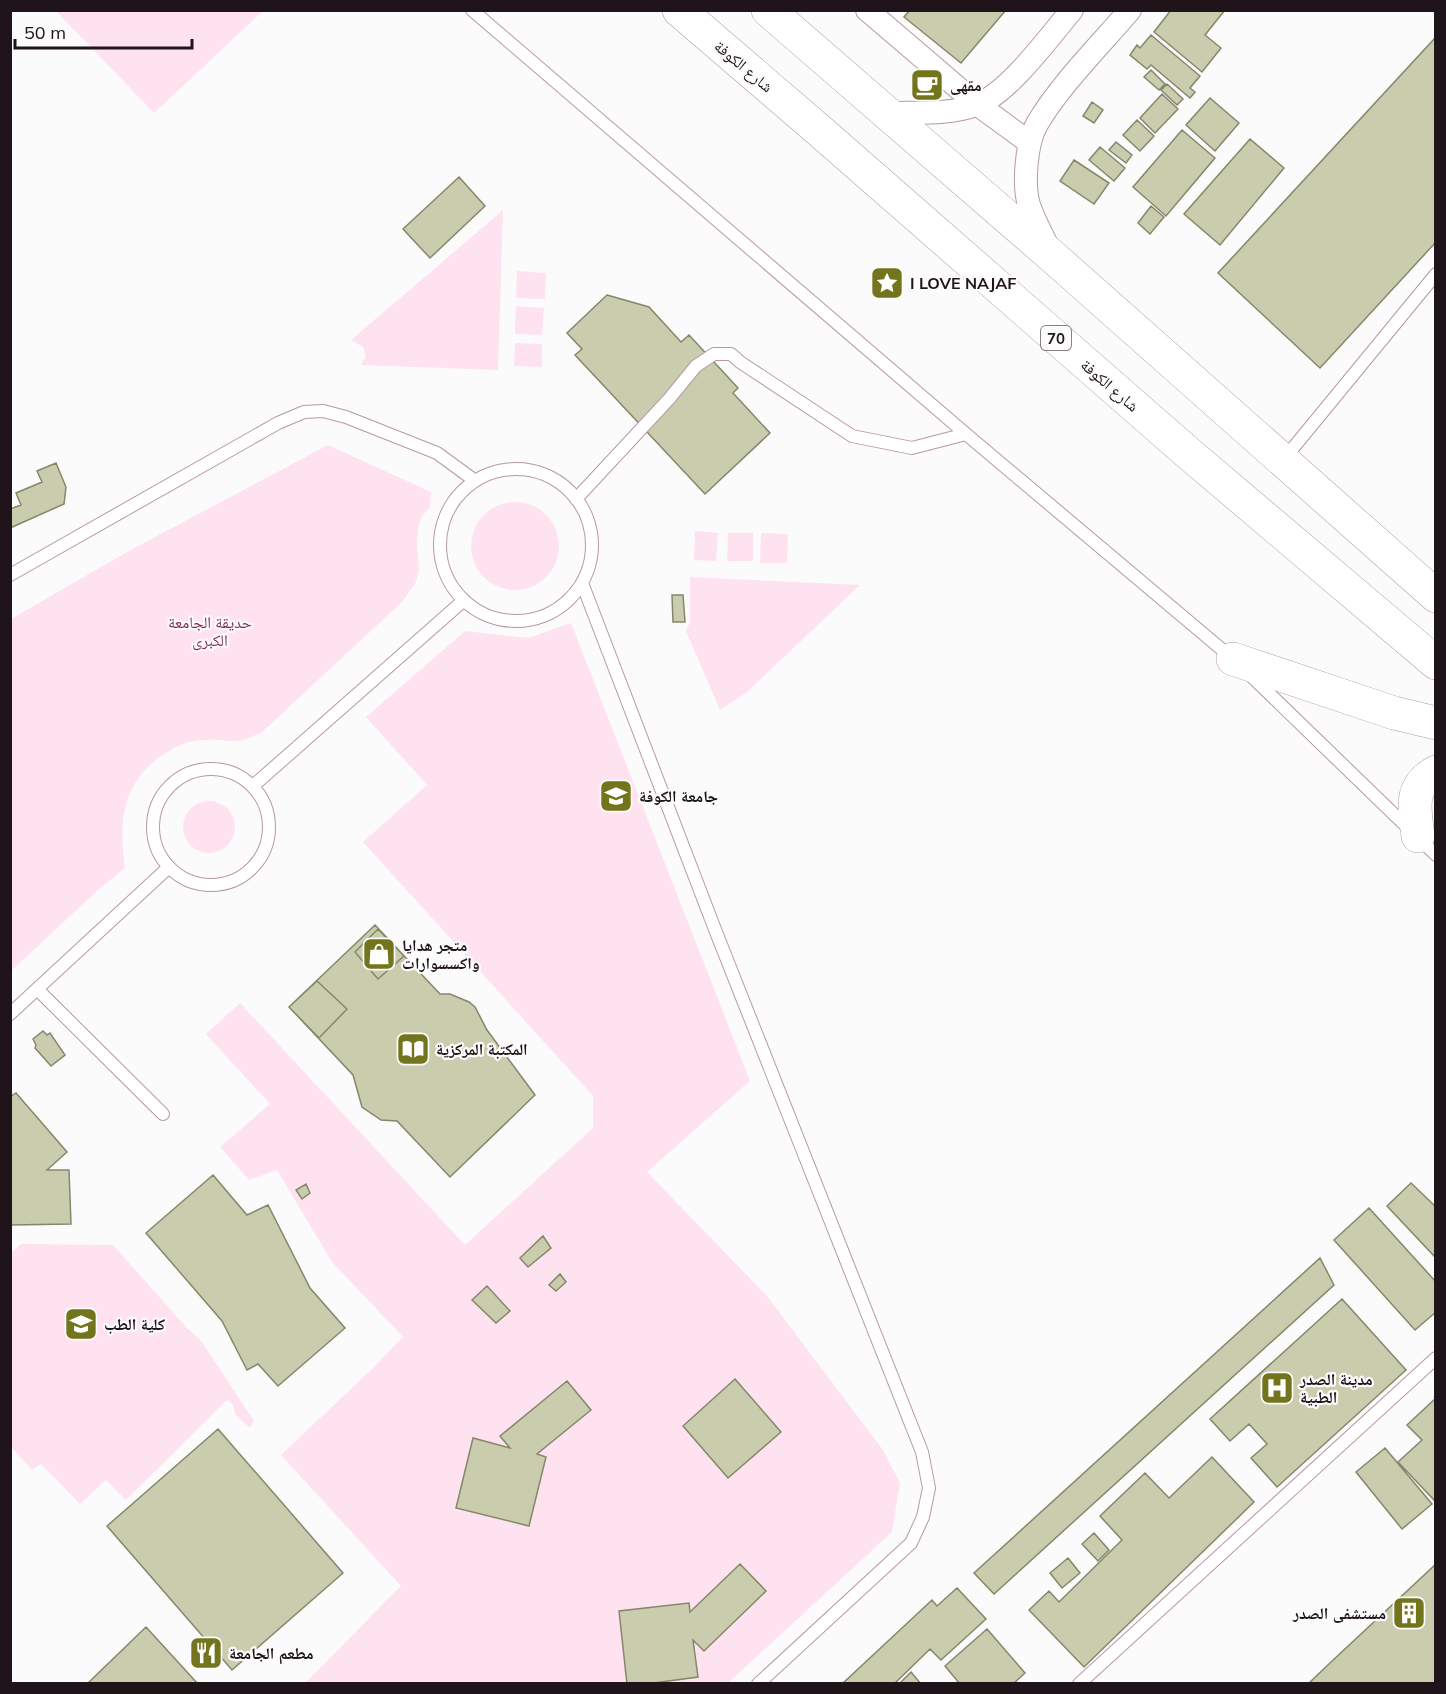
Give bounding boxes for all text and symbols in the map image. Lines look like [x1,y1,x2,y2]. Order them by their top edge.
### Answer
scale bar [15,12,192,50]
text: 50 m [24,21,66,44]
street label: شارع الكوفة [710,36,777,97]
cafe icon: مقهى [909,67,945,103]
place label: مقهى [950,75,982,95]
place icon: I LOVE NAJAF [869,265,905,301]
place label: I LOVE NAJAF [910,273,1016,293]
road number: 70 [1041,326,1071,350]
street label: شارع الكوفة [1076,354,1143,416]
park label: حديقة الجامعة الكبرى [168,612,252,651]
school or university icon: جامعة الكوفة [598,778,634,814]
place label: جامعة الكوفة [639,786,718,806]
place label: متجر هدايا واكسسوارات [402,935,480,973]
shop icon: متجر هدايا واكسسوارات [361,936,397,972]
library icon: المكتبة المركزية [395,1031,431,1067]
place label: المكتبة المركزية [436,1039,528,1059]
school or university icon: كلية الطب [63,1306,99,1342]
place label: كلية الطب [104,1314,165,1334]
place label: مدينة الصدر الطبية [1299,1369,1373,1407]
hospital icon: مدينة الصدر الطبية [1259,1370,1295,1406]
building icon: مستشفى الصدر [1391,1595,1427,1631]
place label: مستشفى الصدر [1292,1603,1386,1623]
restaurant icon: مطعم الجامعة [188,1635,224,1671]
place label: مطعم الجامعة [229,1643,314,1665]

